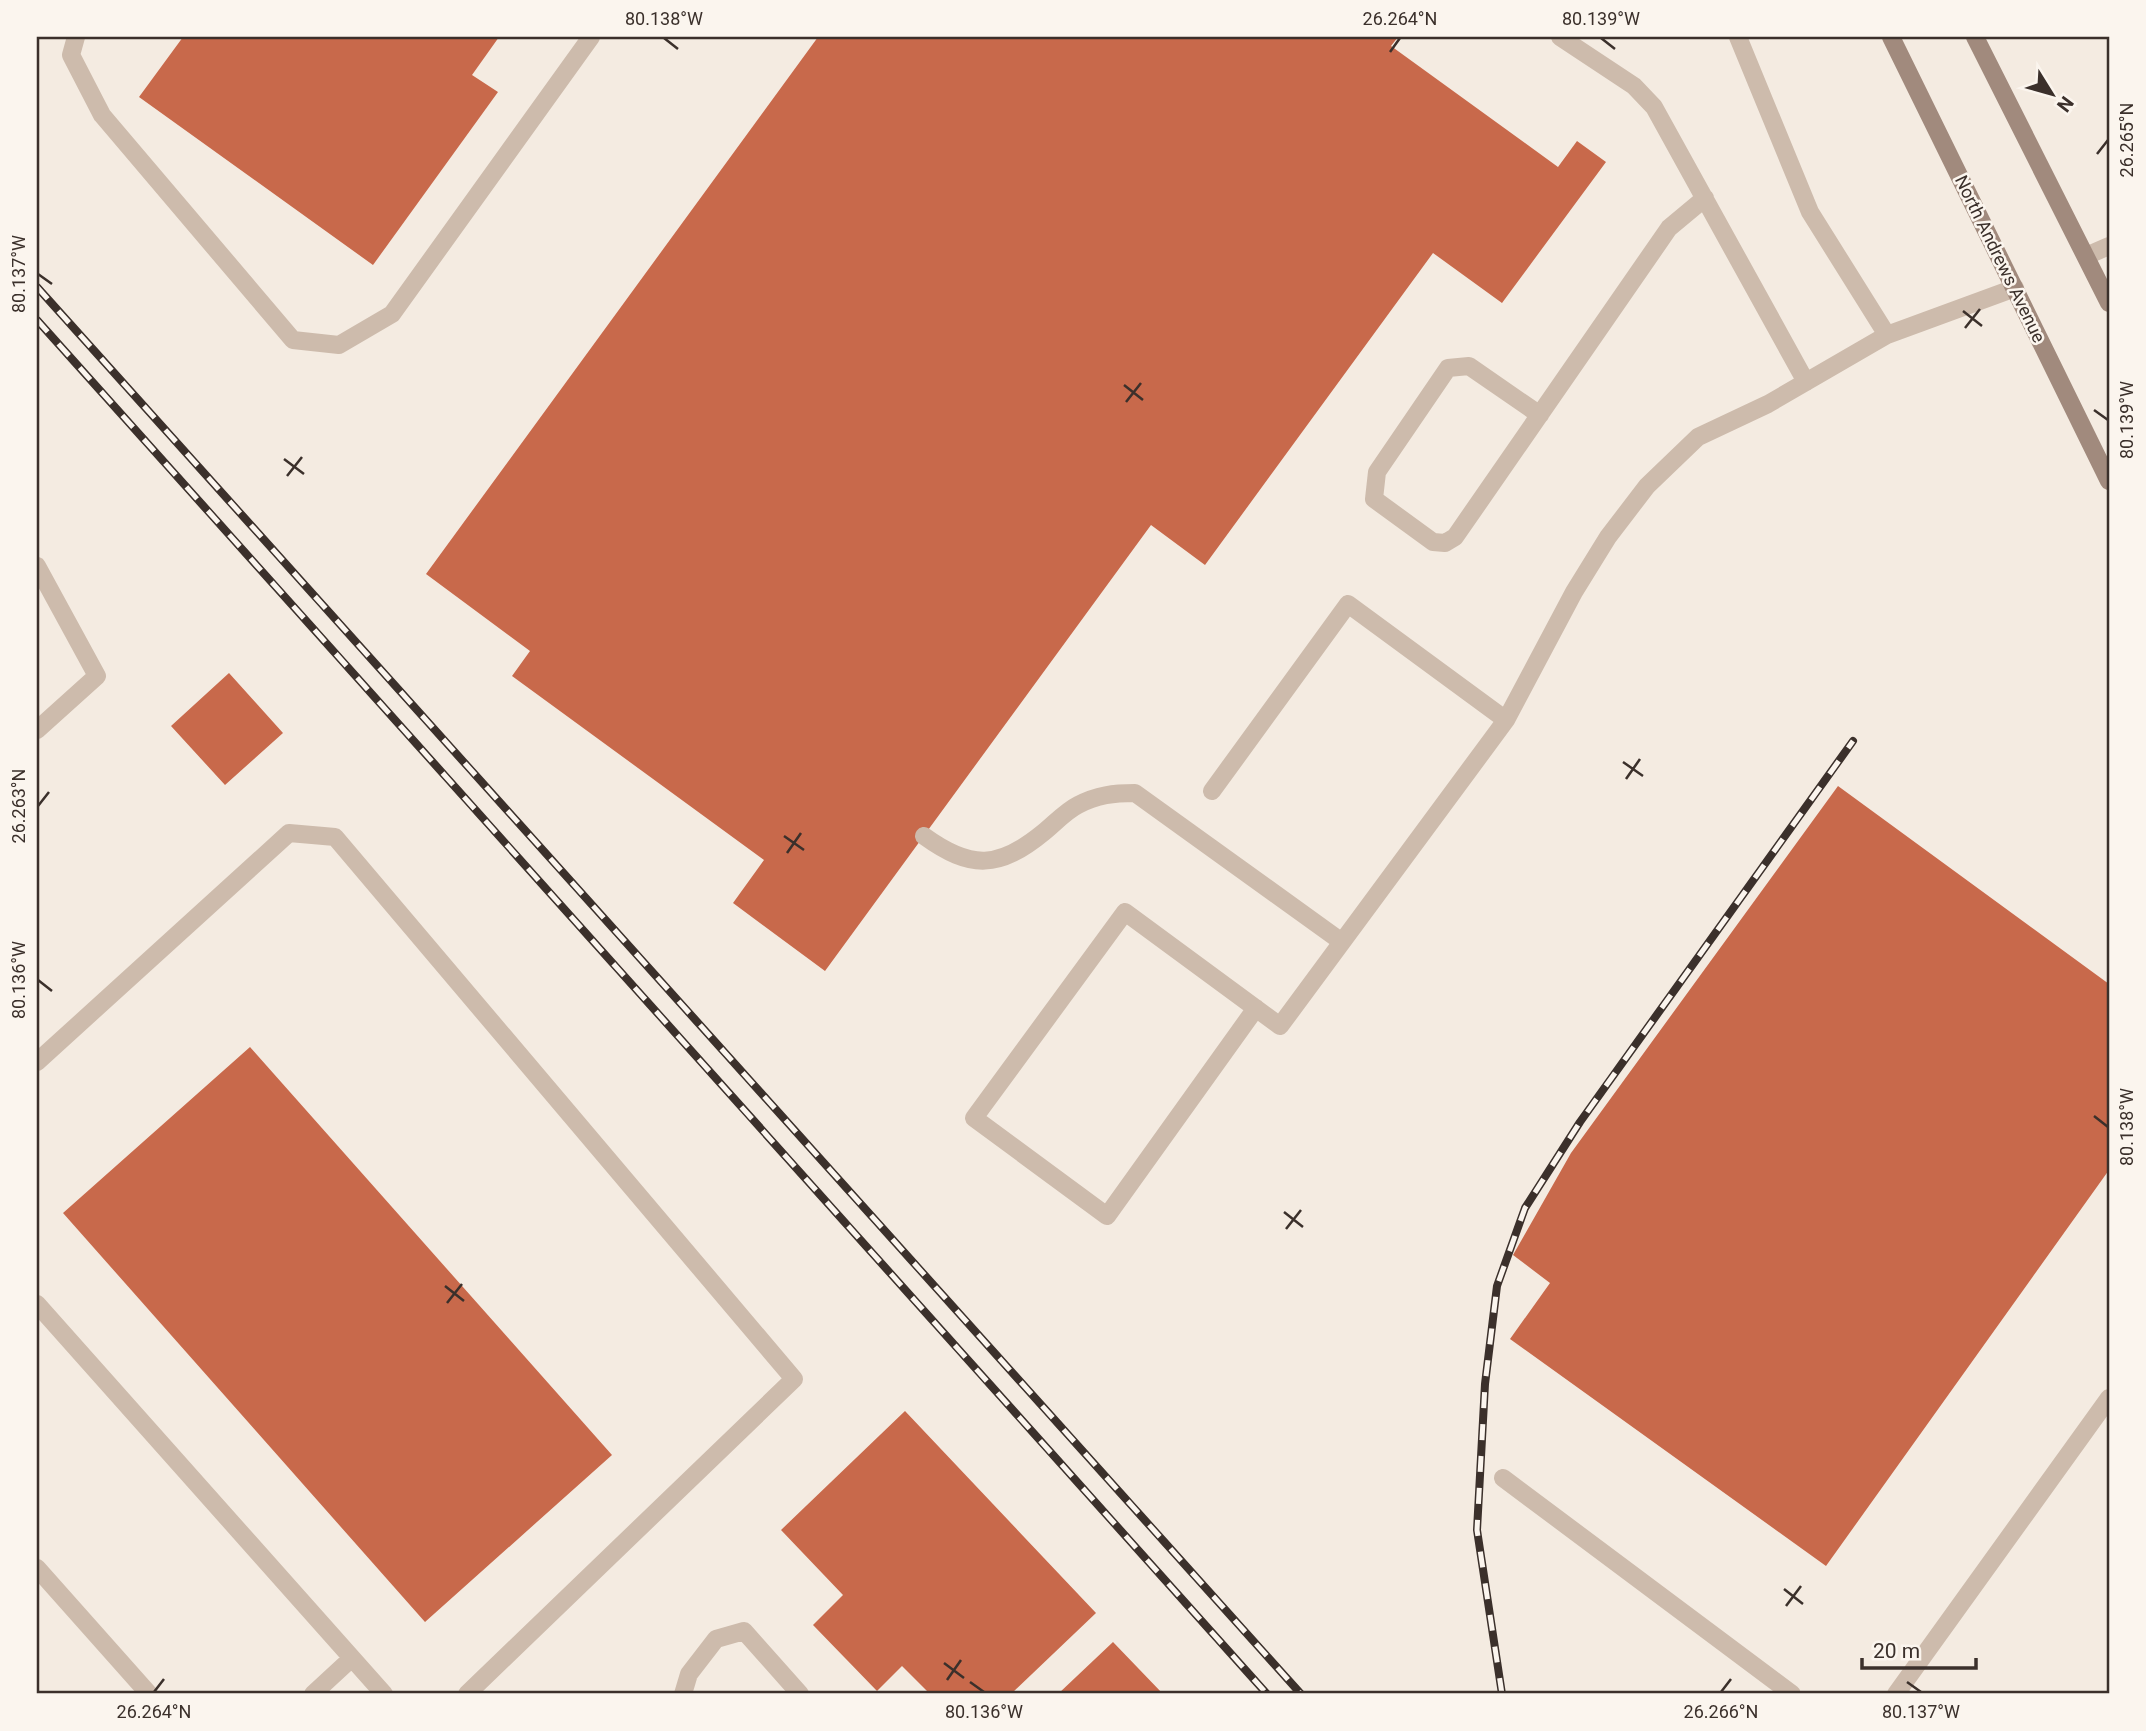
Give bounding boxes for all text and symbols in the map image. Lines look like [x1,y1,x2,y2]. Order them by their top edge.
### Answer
text: 80.138°W [625,8,703,29]
text: 26.264°N [1363,8,1437,29]
text: 80.139°W [1562,8,1640,29]
north arrow [2016,60,2086,130]
text: N [2052,92,2078,116]
text: 26.265°N [2116,103,2137,177]
street label: North Andrews Avenue [1951,172,2050,346]
text: 80.137°W [8,235,29,313]
text: 80.139°W [2116,381,2137,459]
text: 26.263°N [8,769,29,843]
text: 80.136°W [8,941,29,1019]
text: 80.138°W [2116,1088,2137,1166]
scale bar [1862,1626,1976,1670]
text: 20 m [1873,1639,1920,1663]
text: 26.264°N [117,1701,191,1722]
text: 80.136°W [945,1701,1023,1722]
text: 26.266°N [1684,1701,1758,1722]
text: 80.137°W [1882,1701,1960,1722]

